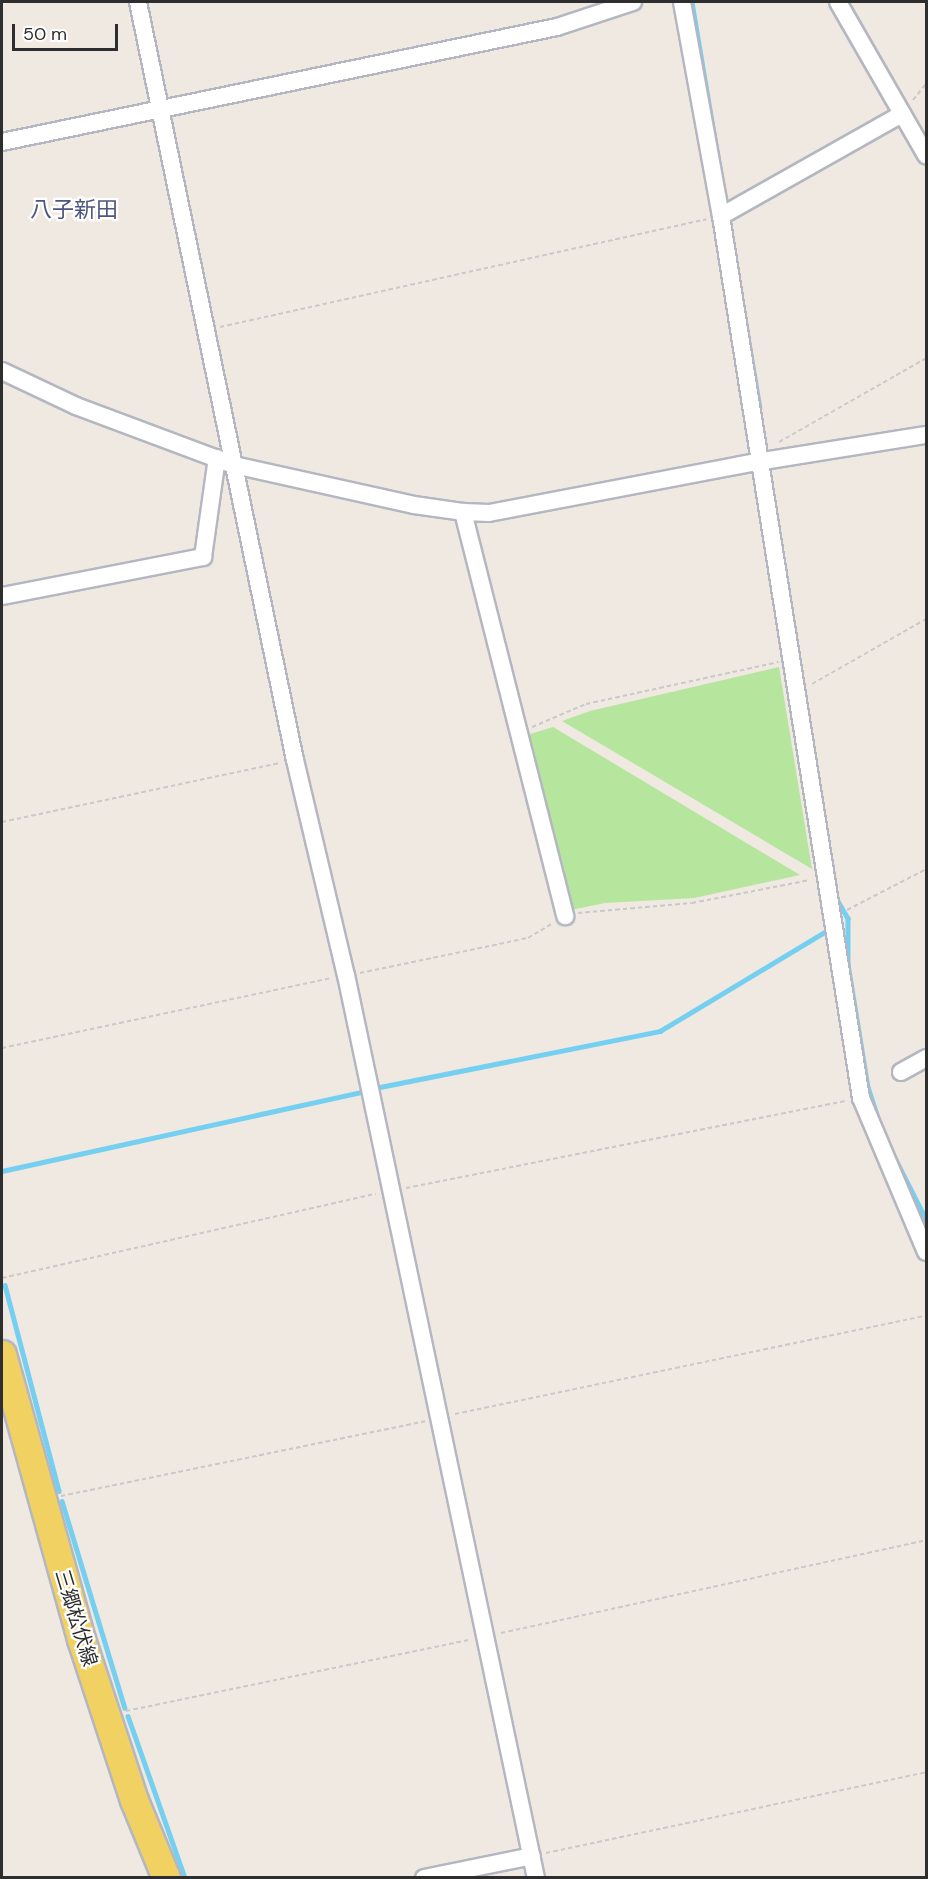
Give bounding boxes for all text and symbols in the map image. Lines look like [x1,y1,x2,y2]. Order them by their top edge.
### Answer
scale bar [15,12,122,50]
text: 50 m [23,22,67,46]
district label: 八子新田 [30,197,118,223]
street label: 三郷松伏線 [50,1567,102,1669]

